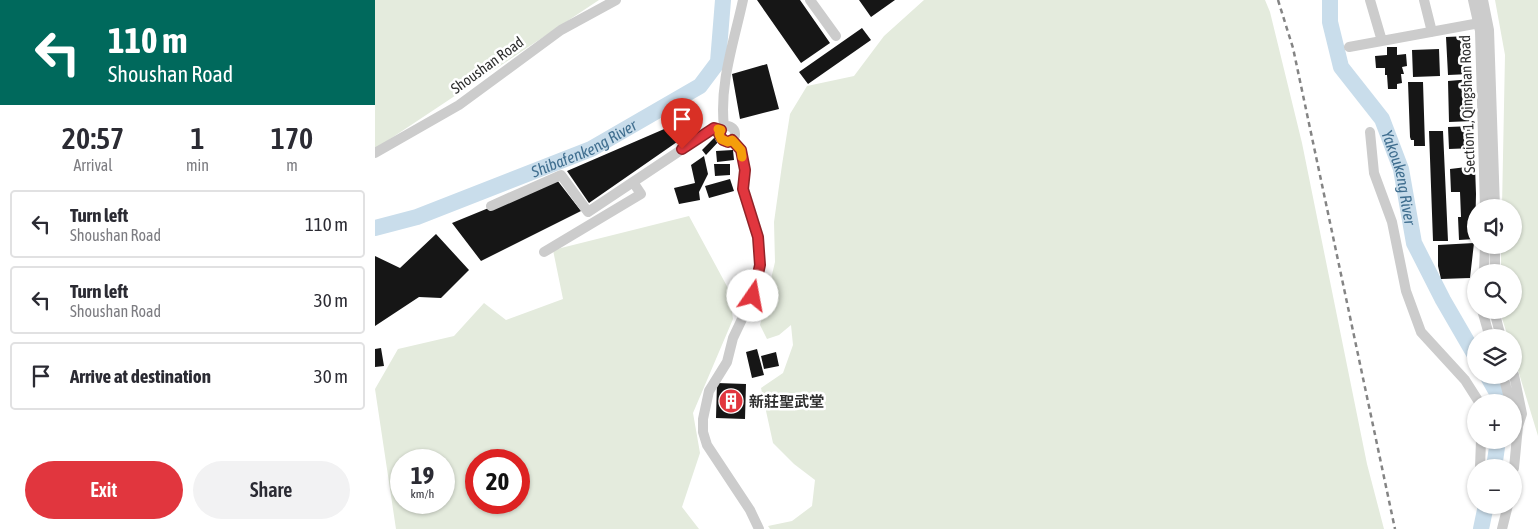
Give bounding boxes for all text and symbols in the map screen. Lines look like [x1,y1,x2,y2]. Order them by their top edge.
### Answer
icon: left [25,20,90,85]
text: 110 m [108,20,187,60]
street label: Shoushan Road [447,33,527,97]
street label: Section 1, Qingshan Road [1456,35,1478,173]
text: Shoushan Road [108,61,233,87]
pin [661,98,703,149]
icon: arrive [668,105,696,133]
water label: Shibafenkeng River [528,115,641,181]
text: 20:57 [62,121,124,155]
text: 1 [190,121,205,155]
text: 170 [271,121,313,155]
water label: Yakoukeng River [1378,128,1420,228]
text: Arrival [73,156,113,174]
text: min [186,156,209,174]
text: m [286,156,298,174]
map controls [1467,199,1522,514]
button: sound [1467,199,1522,254]
text: Turn left [70,204,128,226]
icon: left [27,210,55,238]
text: 110 m [305,213,348,235]
text: Shoushan Road [70,226,161,244]
button: search [1467,264,1522,319]
position arrow [726,269,778,321]
text: Turn left [70,280,128,302]
icon: left [27,286,55,314]
text: 30 m [314,289,348,311]
text: Shoushan Road [70,302,161,320]
button: layers [1467,329,1522,384]
icon: arrive [27,362,55,390]
text: Arrive at destination [70,365,211,387]
text: 30 m [314,365,348,387]
building icon: 新莊聖武堂 [718,388,744,414]
place label: 新莊聖武堂 [749,393,824,410]
button: + [1467,394,1522,449]
speed limit sign: 20 [465,449,530,514]
button: − [1467,459,1522,514]
button: Exit [25,461,183,519]
button: Share [193,461,350,519]
text: 19 [411,461,434,489]
text: km/h [411,487,434,501]

